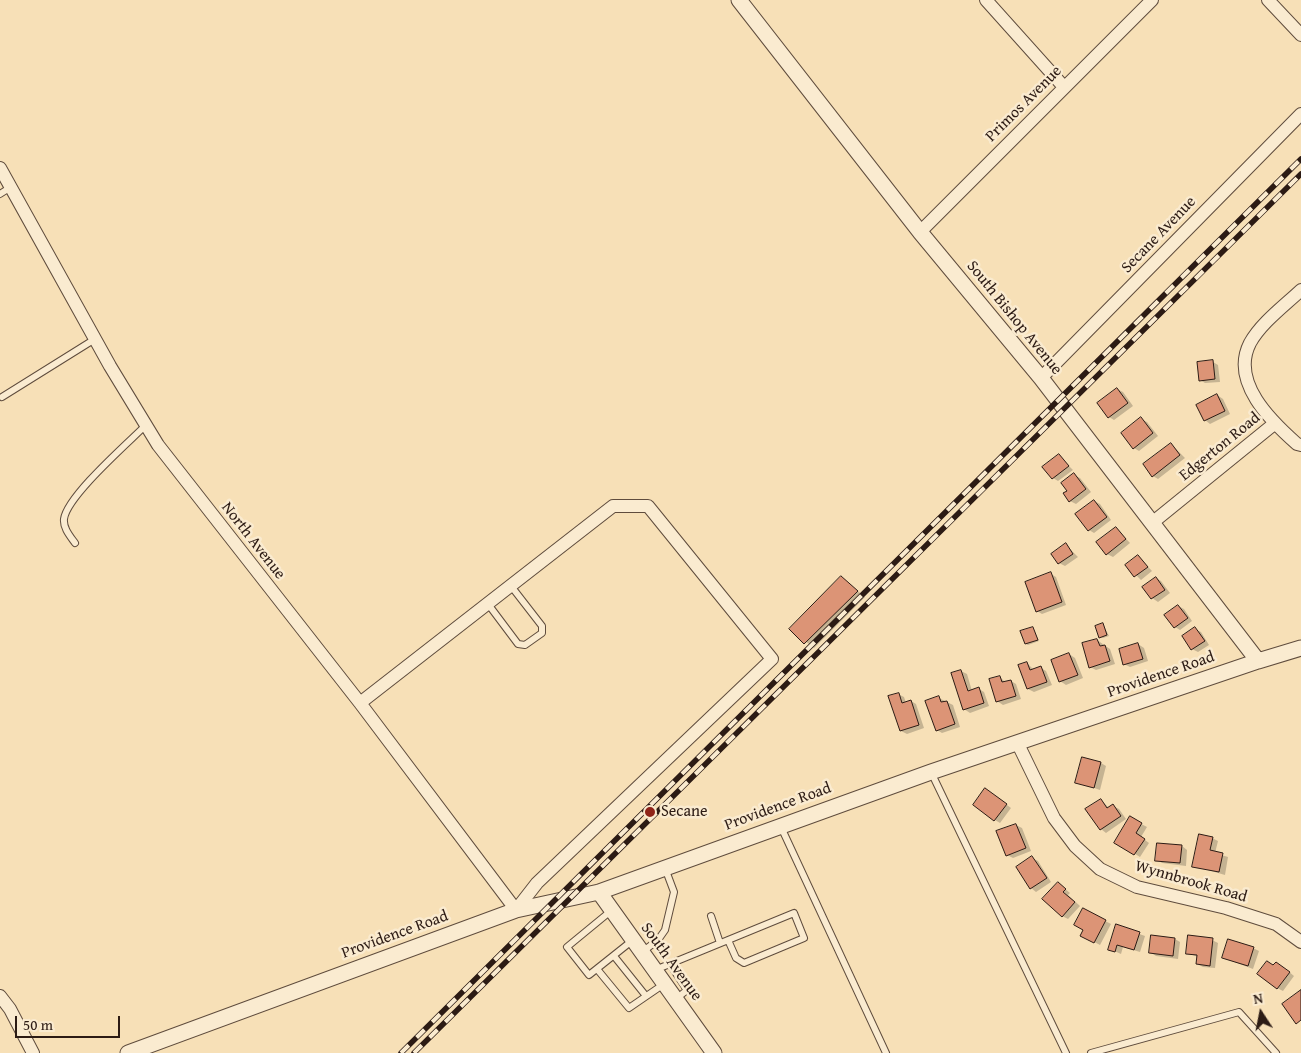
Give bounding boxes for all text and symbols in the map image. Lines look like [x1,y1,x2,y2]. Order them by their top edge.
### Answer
street label: Primos Avenue [982,62,1066,146]
street label: Secane Avenue [1118,193,1200,277]
street label: South Bishop Avenue [962,257,1066,379]
street label: Edgerton Road [1176,409,1264,485]
street label: North Avenue [217,499,289,583]
street label: Providence Road [1105,648,1217,702]
street label: Providence Road [722,779,834,835]
place label: Secane [661,802,707,822]
marker: Secane [643,805,657,819]
street label: Wynnbrook Road [1133,857,1249,907]
street label: Providence Road [339,907,451,963]
street label: South Avenue [636,919,706,1005]
north arrow [1236,988,1286,1038]
text: N [1252,988,1265,1009]
scale bar [18,1006,122,1038]
text: 50 m [23,1014,53,1035]

